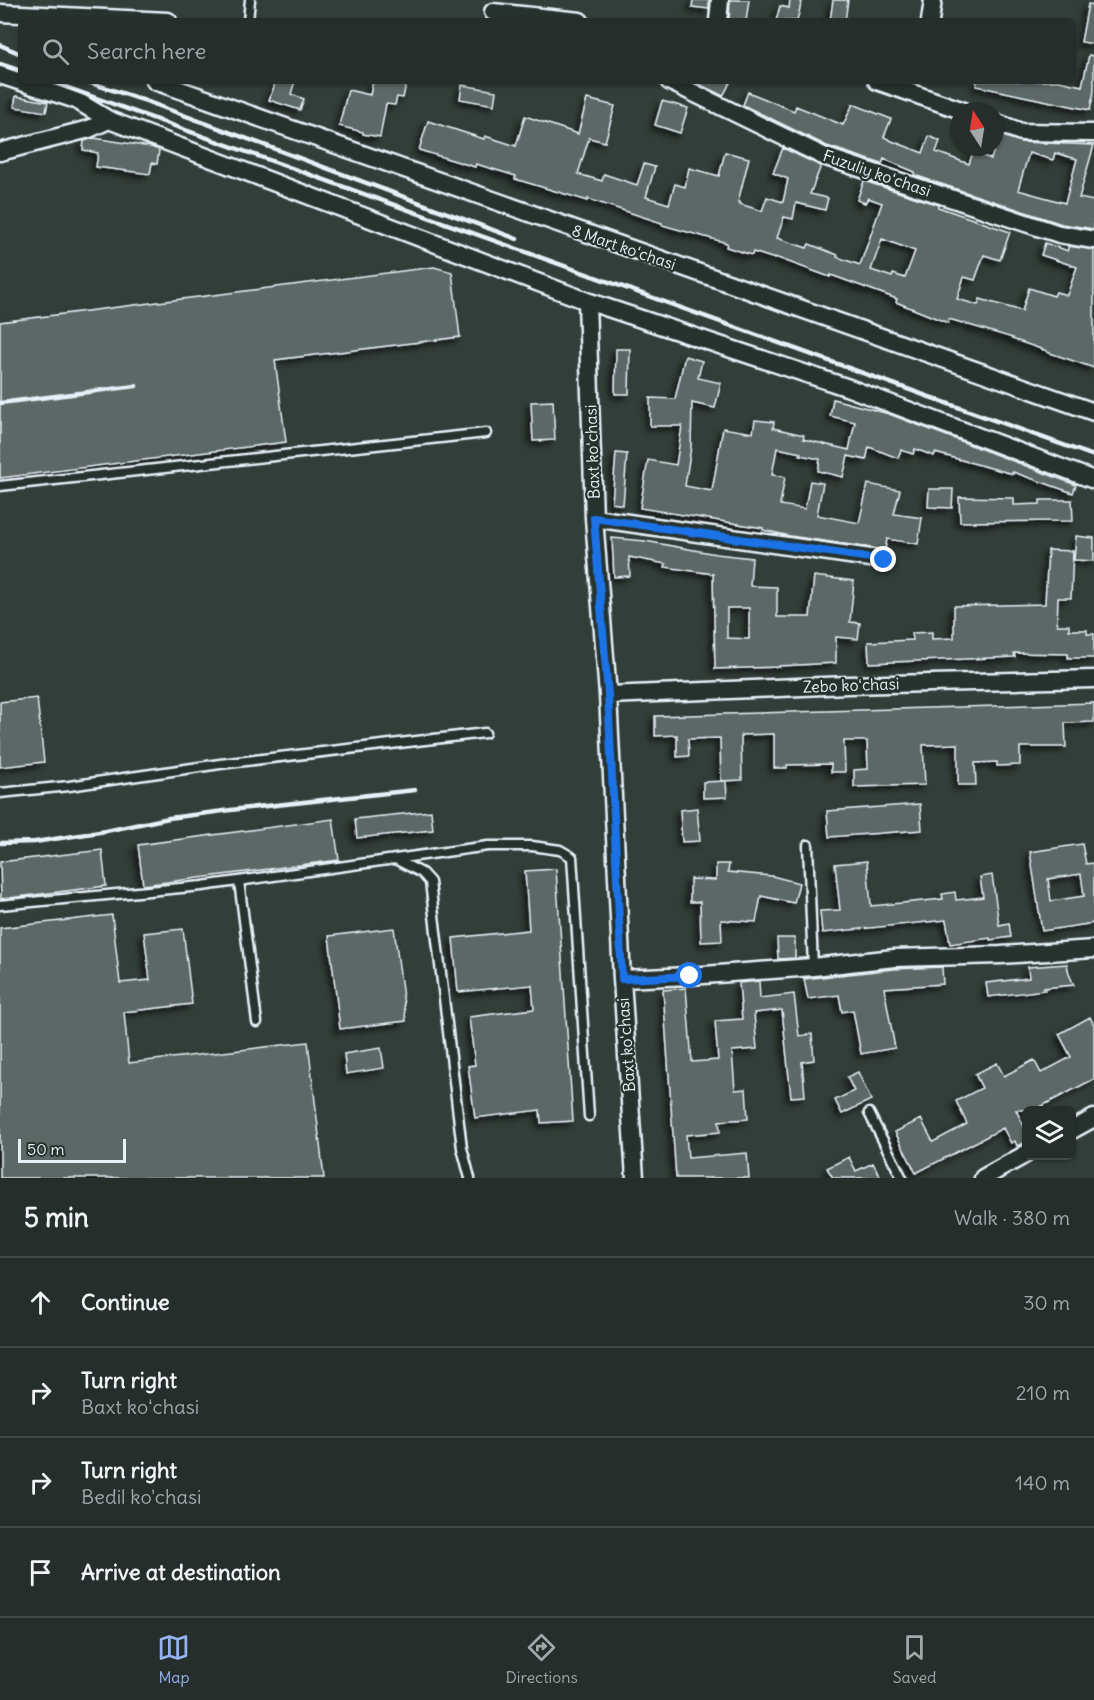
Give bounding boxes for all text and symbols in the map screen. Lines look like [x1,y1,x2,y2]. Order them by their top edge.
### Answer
search box [18,18,1076,84]
icon: search [39,35,72,68]
text: Search here [87,37,206,65]
north arrow [950,102,1004,156]
street label: Fuzuliy koʻchasi [820,145,934,201]
street label: 8 Mart koʻchasi [569,220,679,274]
street label: Baxt koʻchasi [580,404,604,500]
route end [870,546,896,572]
street label: Zebo koʻchasi [802,673,900,697]
route start [676,962,702,988]
street label: Baxt koʻchasi [613,997,639,1093]
map controls [1022,1106,1076,1160]
button: layers [1022,1106,1076,1160]
scale bar [18,1136,126,1164]
text: 50 m [27,1139,65,1159]
text: 5 min [24,1201,89,1234]
text: Walk · 380 m [954,1205,1070,1230]
icon: ahead [24,1286,57,1319]
text: Continue [81,1288,170,1316]
text: 30 m [1023,1290,1070,1315]
text: Turn right [81,1366,177,1394]
icon: right [24,1376,57,1409]
text: 210 m [1016,1380,1070,1405]
text: Baxt koʻchasi [81,1394,199,1419]
text: Turn right [81,1456,177,1484]
icon: right [24,1466,57,1499]
text: 140 m [1015,1470,1070,1495]
text: Bedil ko'chasi [81,1484,202,1509]
icon: arrive [24,1556,57,1589]
text: Arrive at destination [81,1558,281,1586]
tab: Map [157,1631,190,1687]
tab: Directions [505,1631,578,1687]
tab: Saved [893,1631,937,1687]

